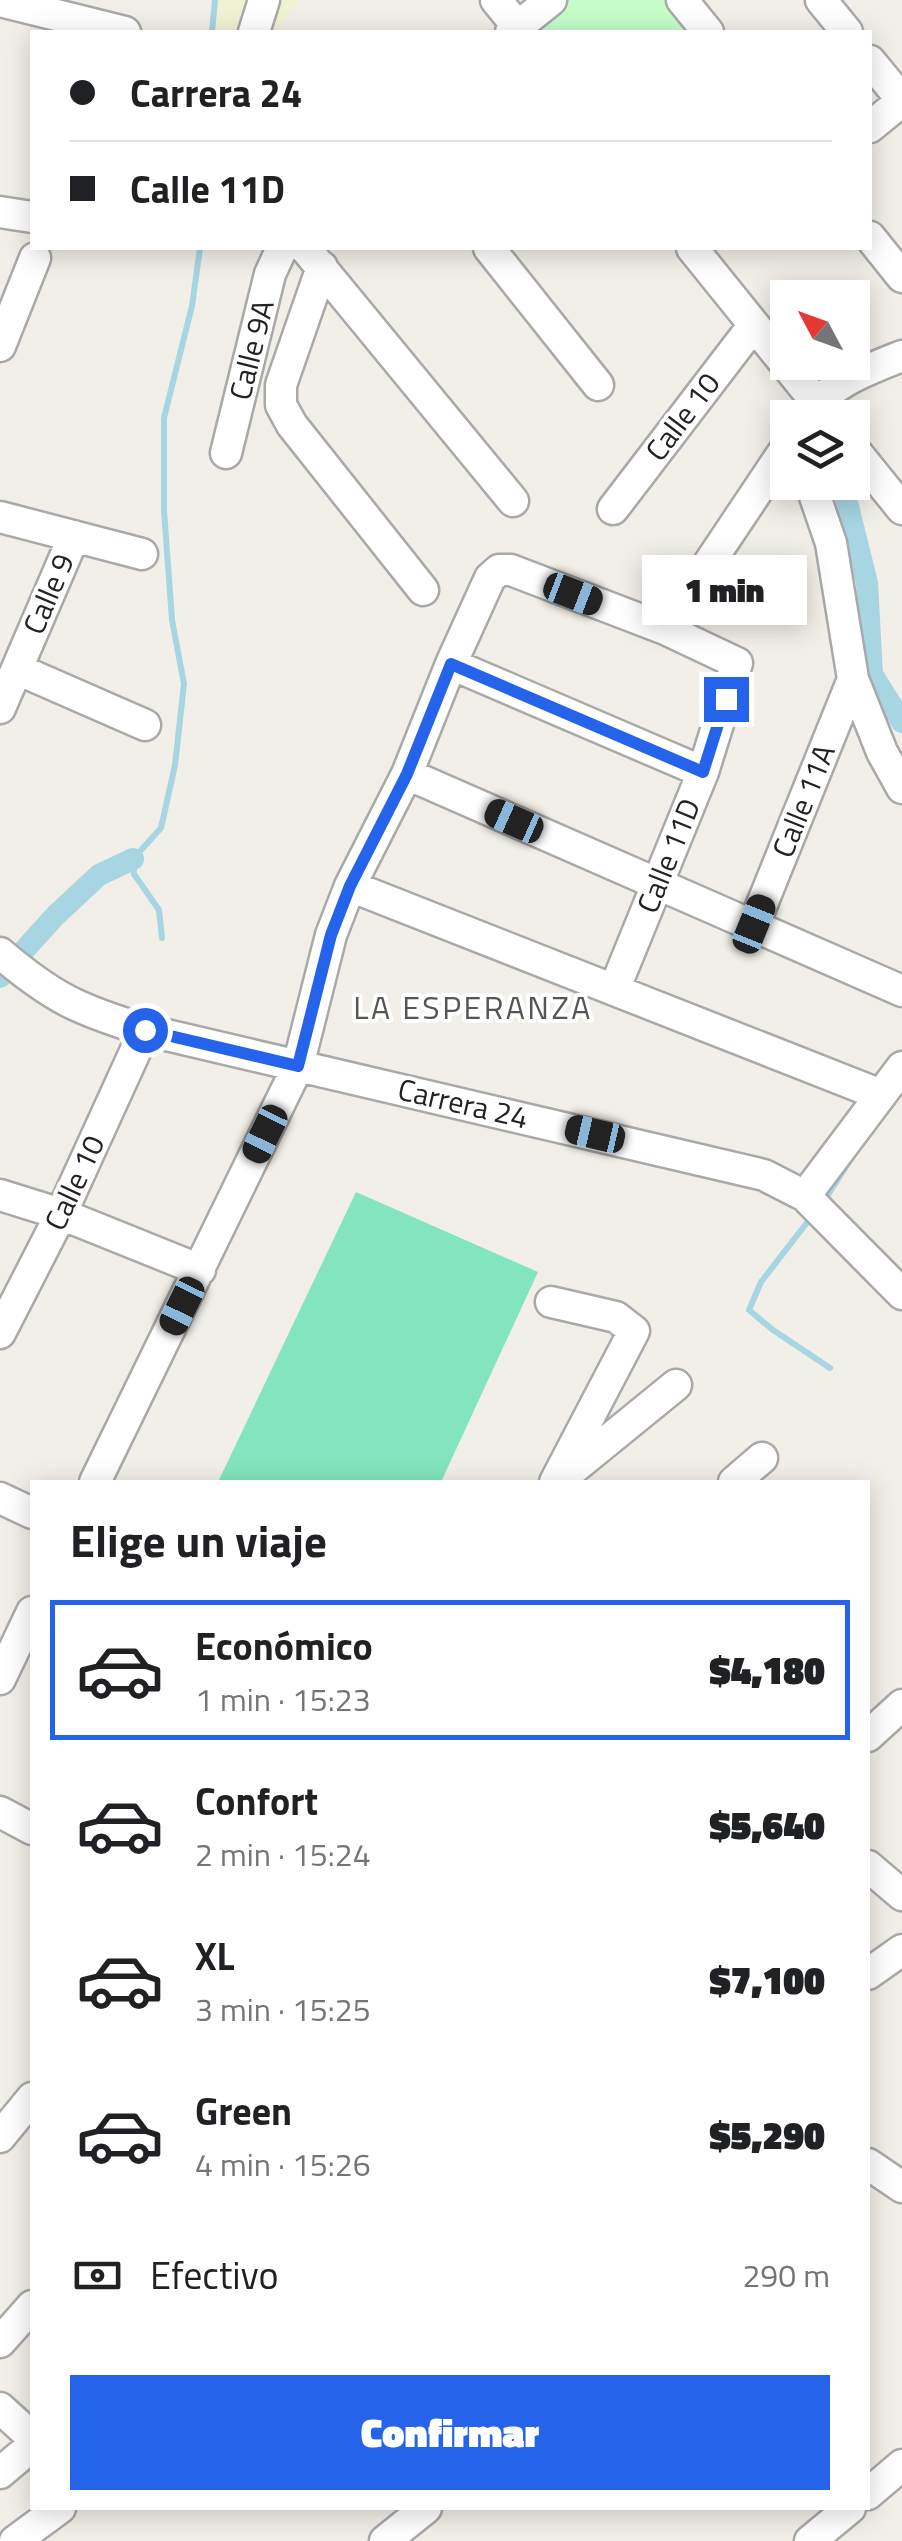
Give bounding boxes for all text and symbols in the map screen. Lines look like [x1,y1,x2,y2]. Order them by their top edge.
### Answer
text: Carrera 24 [130,64,302,122]
text: Calle 11D [130,160,285,218]
north arrow [770,280,870,380]
map controls [770,280,870,500]
street label: Calle 9A [216,295,286,405]
street label: Calle 10 [634,362,731,470]
button: layers [770,400,870,500]
street label: Calle 9 [11,546,86,641]
callout: 1 min [644,554,808,624]
text: 1 min [685,566,764,614]
car [540,569,606,619]
route end [704,677,749,722]
street label: Calle 11A [760,737,847,864]
street label: Calle 11D [624,791,712,920]
car [480,795,548,847]
car [729,891,779,957]
district label: LA ESPERANZA [353,983,593,1031]
route start [123,1008,168,1053]
street label: Carrera 24 [393,1066,533,1140]
car [238,1100,292,1168]
car [562,1113,628,1155]
street label: Calle 10 [32,1127,116,1238]
car [155,1272,209,1340]
text: Elige un viaje [70,1506,327,1574]
text: Económico [195,1617,373,1675]
icon: car [75,1625,165,1715]
text: $4,180 [710,1641,825,1699]
text: 1 min · 15:23 [195,1675,371,1723]
text: Confort [195,1772,318,1830]
icon: car [75,1780,165,1870]
text: $5,640 [710,1796,825,1854]
text: 2 min · 15:24 [195,1830,371,1878]
text: XL [195,1927,235,1985]
icon: car [75,1935,165,2025]
text: $7,100 [710,1951,825,2009]
text: 3 min · 15:25 [195,1985,371,2033]
text: Green [195,2082,292,2140]
icon: car [75,2090,165,2180]
text: $5,290 [710,2106,825,2164]
text: 4 min · 15:26 [195,2140,371,2188]
text: Efectivo [150,2246,279,2304]
icon: cash [70,2248,125,2303]
text: 290 m [742,2251,830,2299]
button: Confirmar [70,2375,830,2490]

